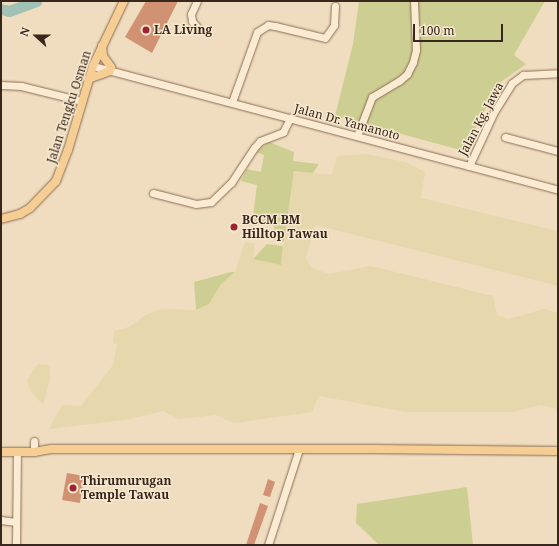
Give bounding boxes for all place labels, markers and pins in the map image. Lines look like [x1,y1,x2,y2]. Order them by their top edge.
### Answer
place label: LA Living [154,23,212,37]
marker: LA Living [141,25,151,35]
place label: BCCM BM Hilltop Tawau [242,213,328,241]
marker: BCCM BM Hilltop Tawau [229,222,239,232]
place label: Thirumurugan Temple Tawau [81,474,171,502]
marker: Thirumurugan Temple Tawau [68,483,78,493]

